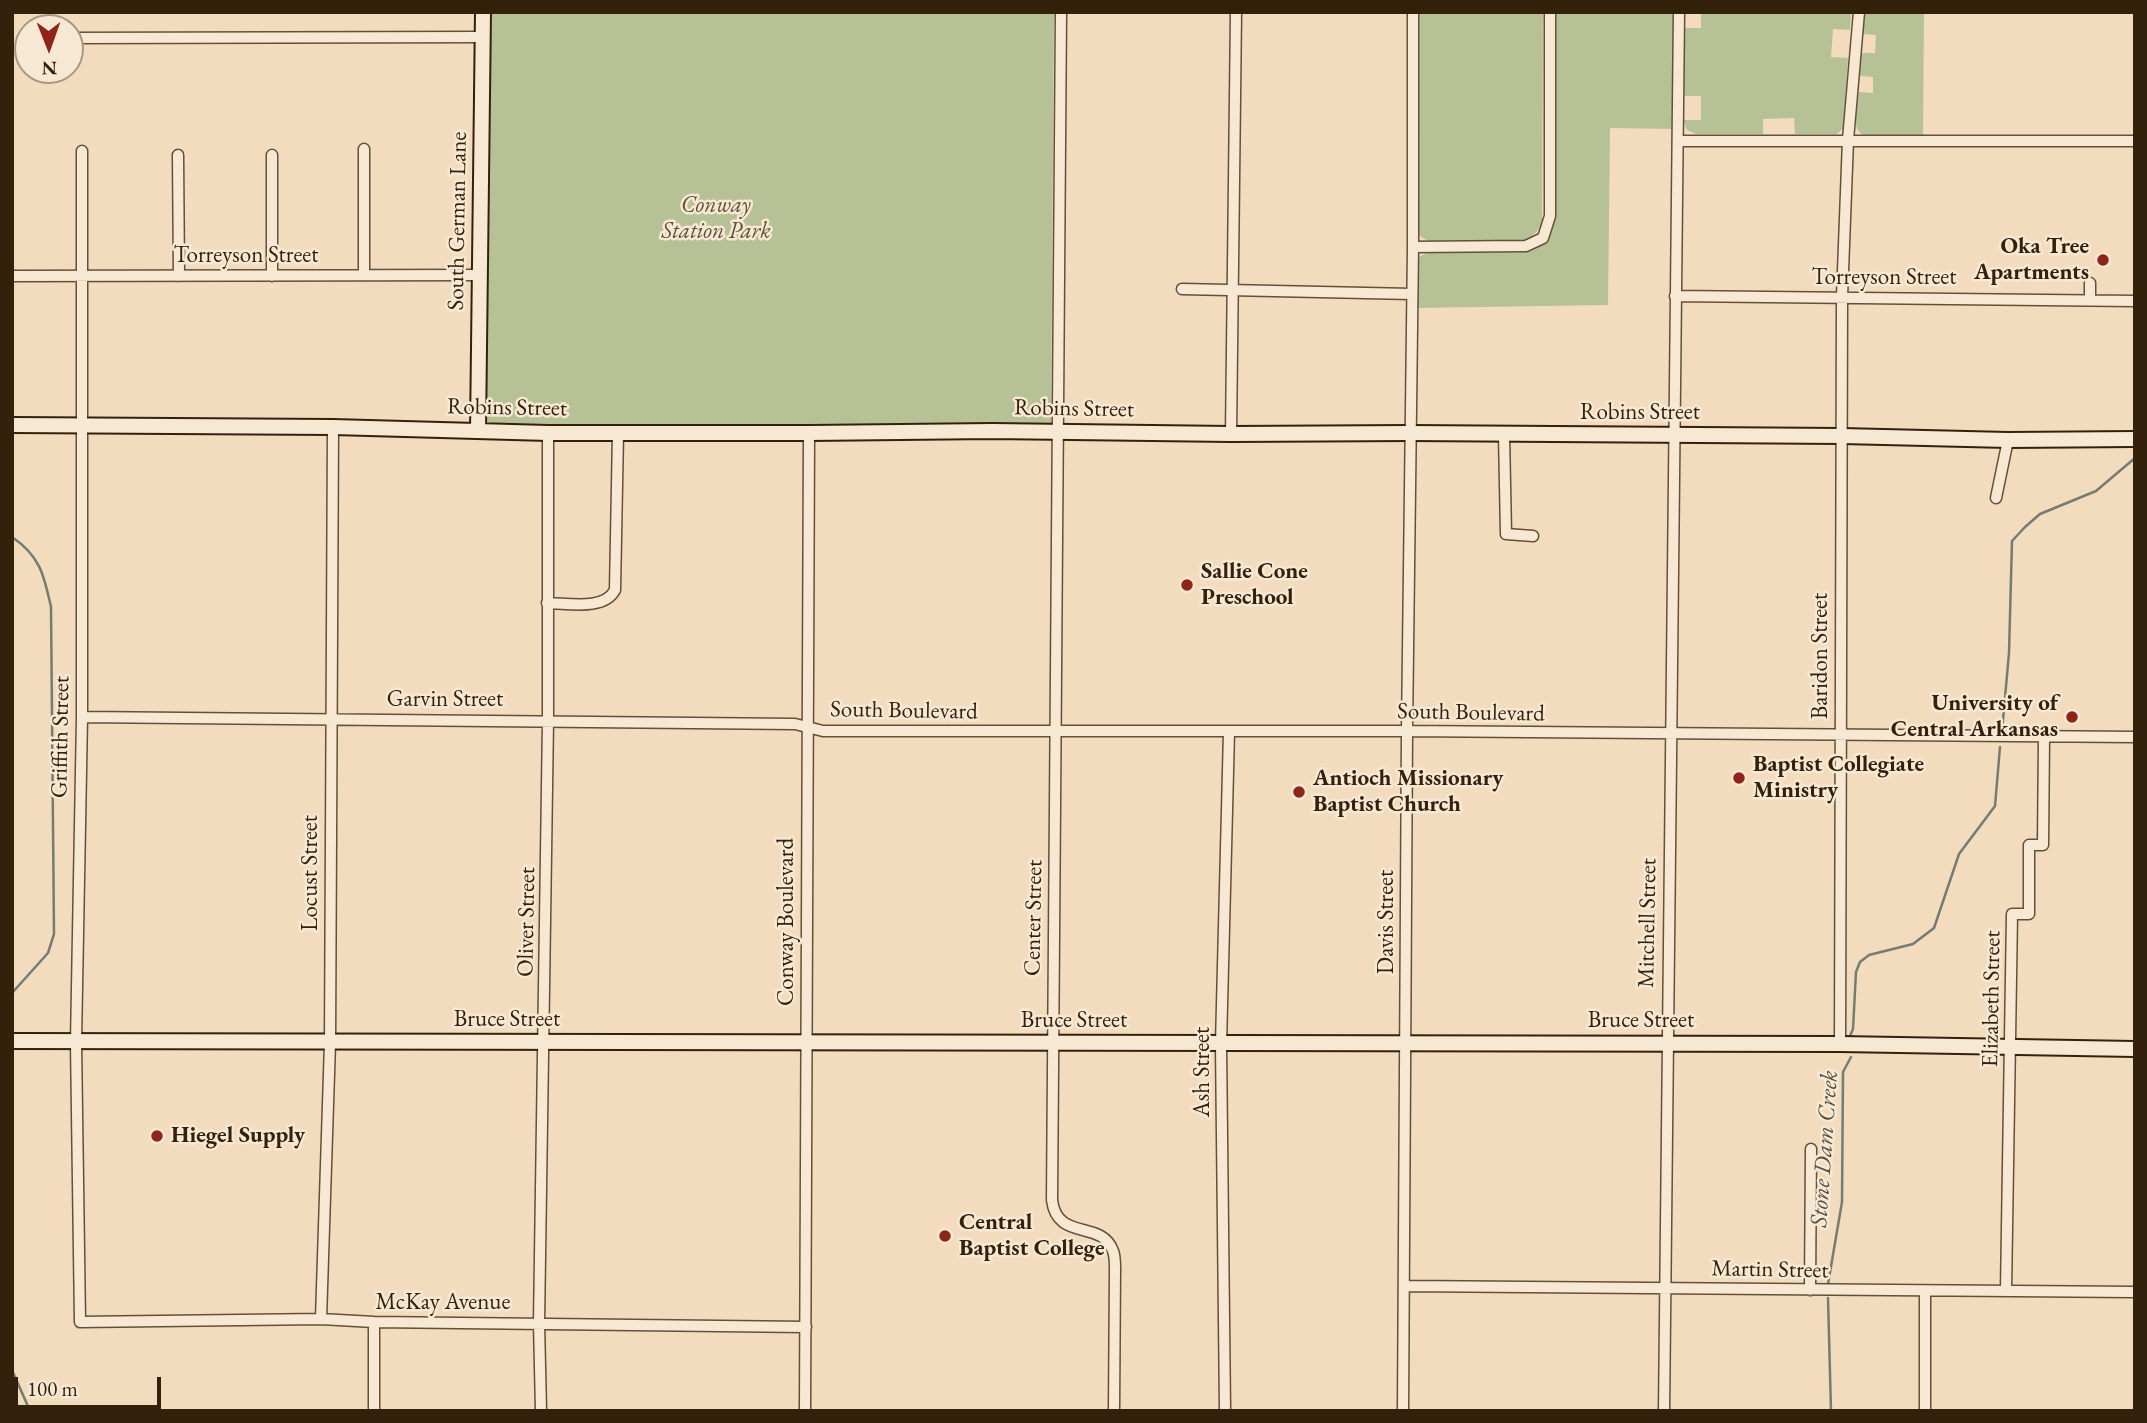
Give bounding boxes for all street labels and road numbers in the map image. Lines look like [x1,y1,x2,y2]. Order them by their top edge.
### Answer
street label: South German Lane [443,131,473,311]
street label: Torreyson Street [174,242,318,270]
street label: Torreyson Street [1812,264,1956,292]
street label: Robins Street [447,393,567,423]
street label: Robins Street [1014,394,1134,424]
street label: Robins Street [1580,399,1700,427]
street label: Baridon Street [1807,593,1835,719]
street label: Griffith Street [46,676,76,798]
street label: Garvin Street [387,686,503,714]
street label: South Boulevard [830,696,978,726]
street label: South Boulevard [1397,698,1545,728]
street label: Locust Street [297,815,325,931]
street label: Conway Boulevard [773,838,801,1006]
street label: Mitchell Street [1633,858,1663,988]
street label: Center Street [1019,860,1049,976]
street label: Oliver Street [512,867,542,977]
street label: Davis Street [1373,870,1401,974]
street label: Elizabeth Street [1977,930,2007,1068]
street label: Bruce Street [454,1006,560,1034]
street label: Bruce Street [1021,1007,1127,1035]
street label: Bruce Street [1588,1007,1694,1035]
street label: Ash Street [1189,1027,1217,1117]
street label: Martin Street [1711,1255,1829,1285]
street label: McKay Avenue [376,1289,510,1317]

